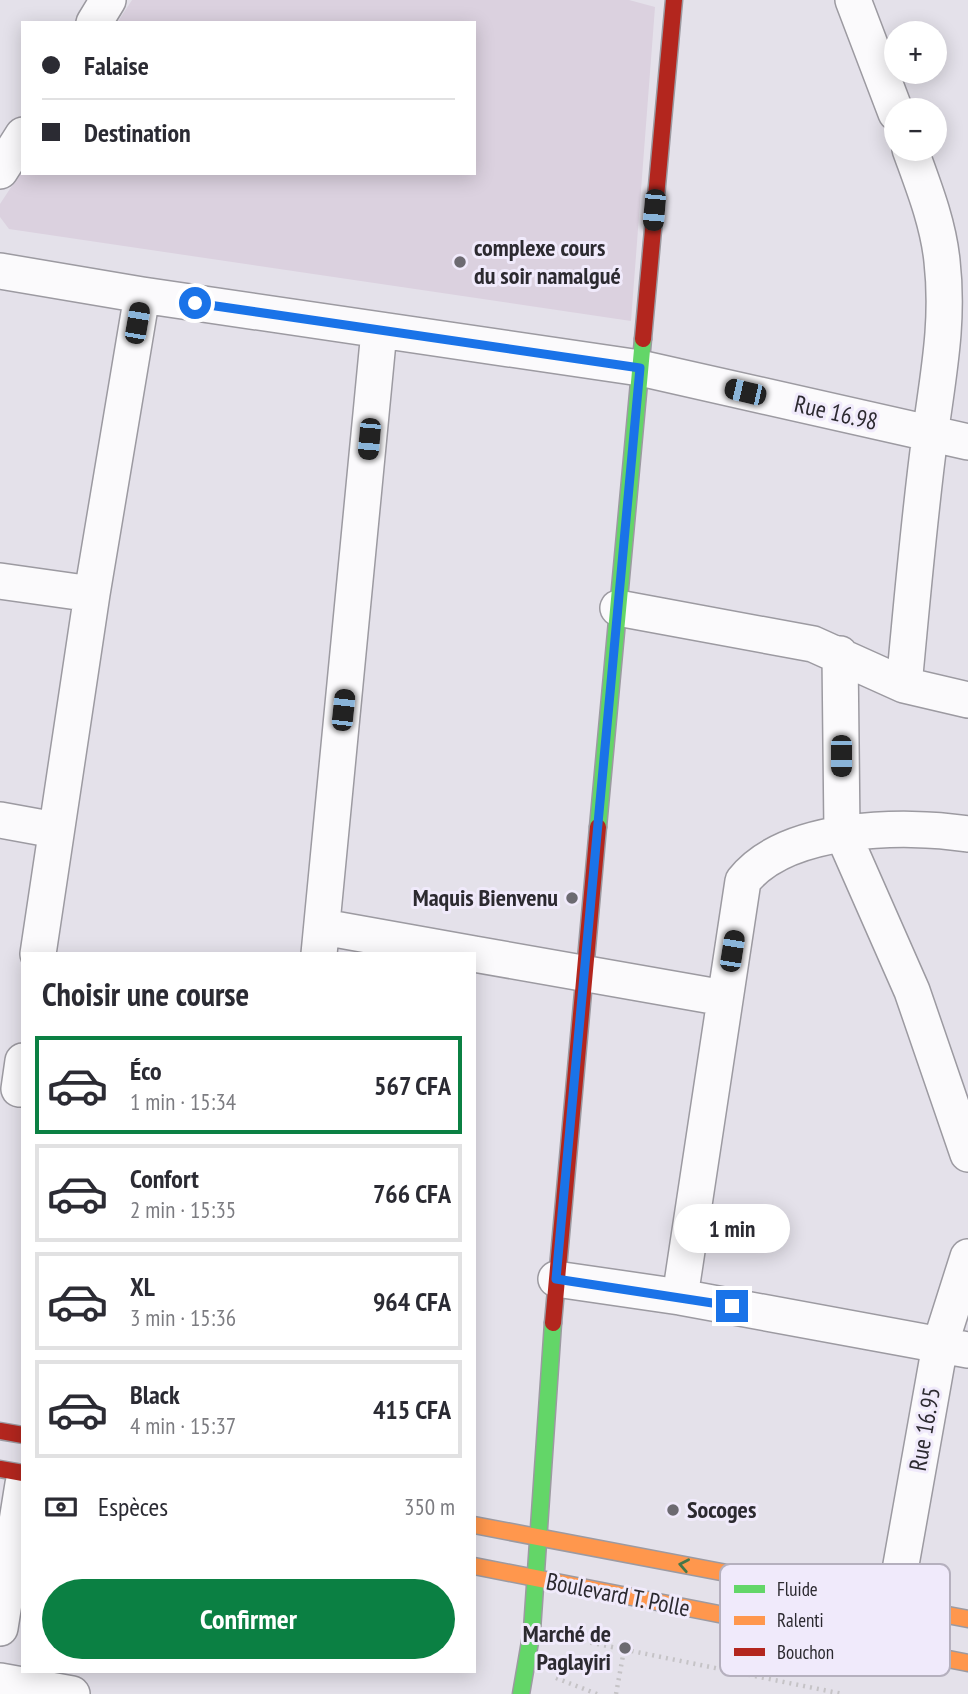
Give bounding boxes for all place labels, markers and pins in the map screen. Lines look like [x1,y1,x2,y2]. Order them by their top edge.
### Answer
place label: complexe cours du soir namalgué [474,232,621,291]
marker: complexe cours du soir namalgué [452,254,468,270]
place label: Maquis Bienvenu [413,882,558,913]
marker: Maquis Bienvenu [564,890,580,906]
place label: Socoges [687,1494,756,1525]
marker: Socoges [665,1502,681,1518]
place label: Marché de Paglayiri [523,1618,611,1677]
marker: Marché de Paglayiri [617,1640,633,1656]

